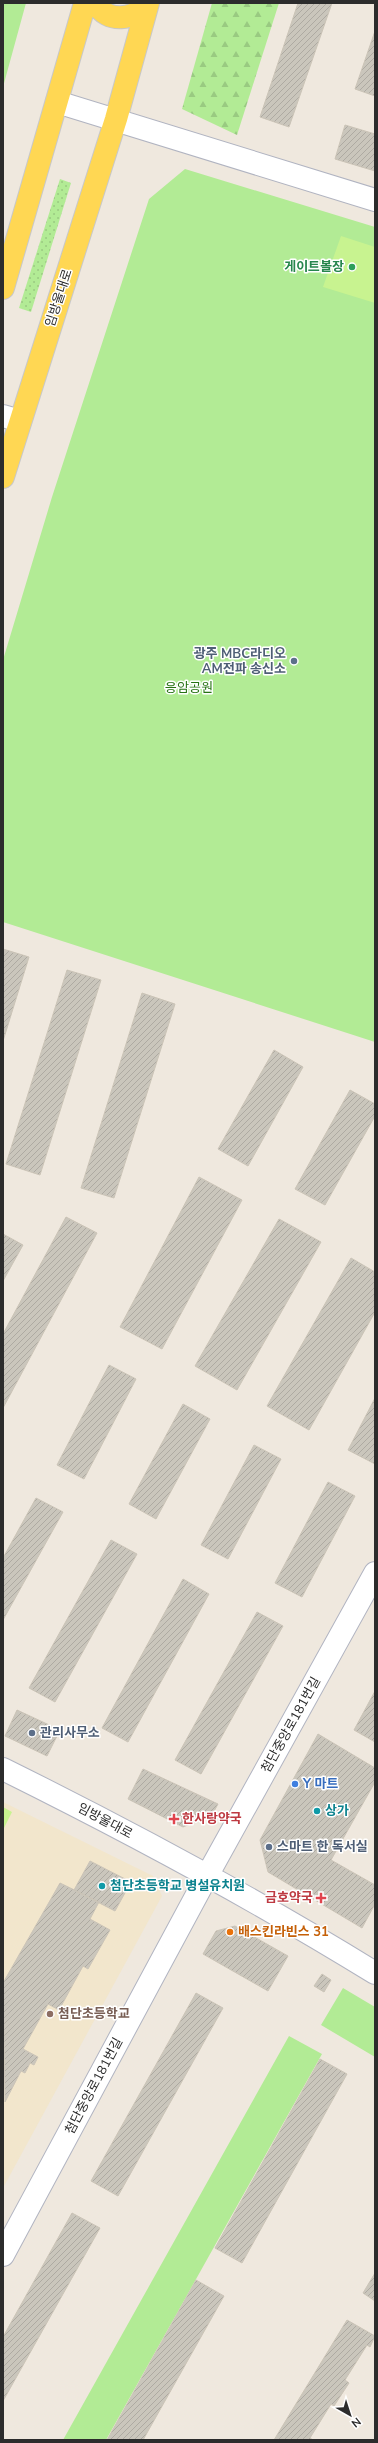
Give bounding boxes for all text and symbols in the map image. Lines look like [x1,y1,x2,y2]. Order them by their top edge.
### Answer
place label: 게이트볼장 [284,258,344,276]
marker: 게이트볼장 [347,262,357,272]
street label: 임방울대로 [41,267,77,329]
place label: 광주 MBC라디오 AM전파 송신소 [194,645,286,678]
marker: 광주 MBC라디오 AM전파 송신소 [289,656,299,666]
park label: 응암공원 [165,679,213,697]
street label: 첨단중앙로181번길 [257,1674,325,1776]
place label: 관리사무소 [40,1724,100,1742]
marker: 관리사무소 [27,1728,37,1738]
place label: Y 마트 [302,1775,339,1793]
marker: Y 마트 [290,1779,300,1789]
street label: 임방울대로 [74,1799,136,1843]
place label: 상가 [325,1802,349,1820]
marker: 상가 [312,1806,322,1816]
place label: 한사랑약국 [182,1810,242,1828]
marker: 한사랑약국 [169,1814,179,1824]
place label: 스마트 한 독서실 [277,1838,368,1856]
marker: 스마트 한 독서실 [264,1842,274,1852]
place label: 첨단초등학교 병설유치원 [110,1877,245,1895]
marker: 첨단초등학교 병설유치원 [97,1881,107,1891]
place label: 금호약국 [265,1889,313,1907]
marker: 금호약국 [316,1893,326,1903]
place label: 배스킨라빈스 31 [238,1923,329,1941]
marker: 배스킨라빈스 31 [225,1927,235,1937]
place label: 첨단초등학교 [58,2005,130,2023]
marker: 첨단초등학교 [45,2009,55,2019]
street label: 첨단중앙로181번길 [61,2034,127,2138]
north arrow [330,2395,370,2435]
text: N [348,2414,364,2431]

